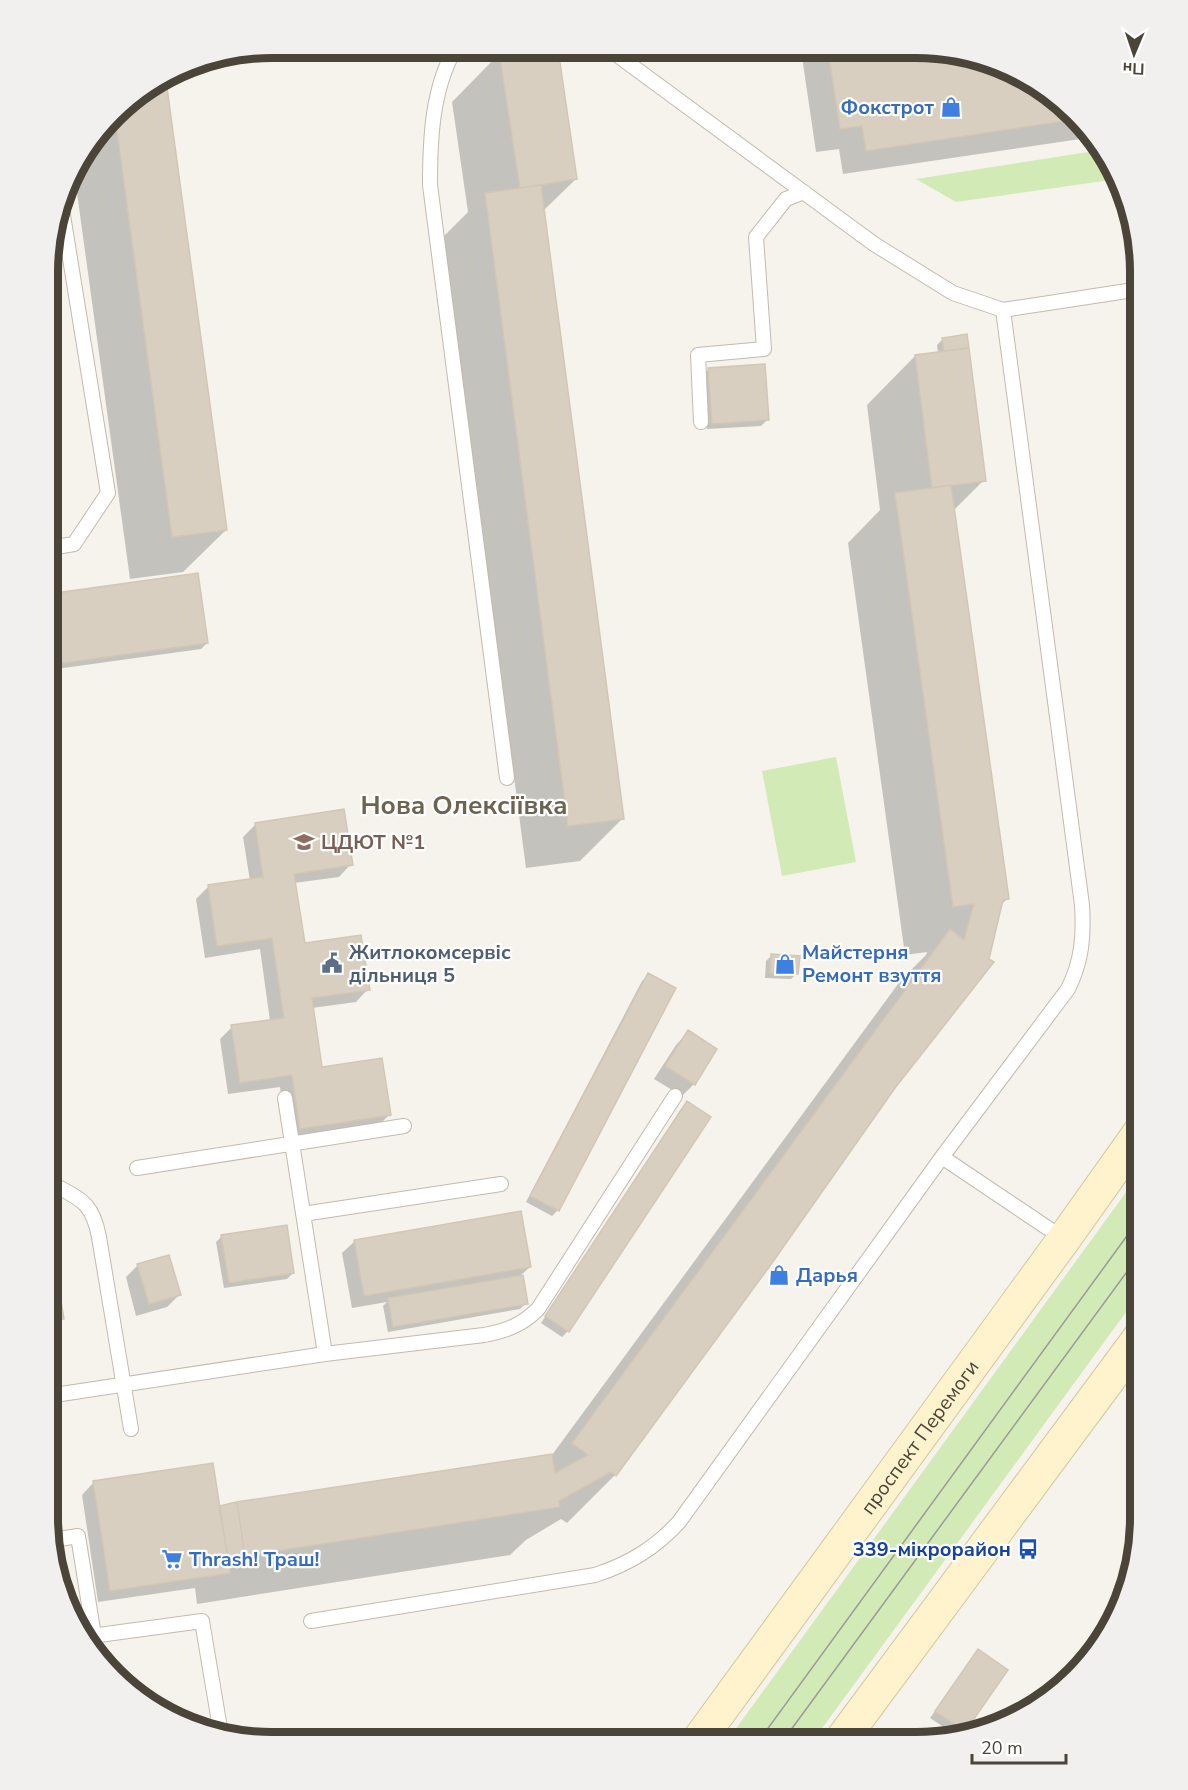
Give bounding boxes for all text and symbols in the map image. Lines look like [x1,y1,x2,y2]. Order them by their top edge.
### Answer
north arrow [1104,24,1164,84]
text: Пн [1122,57,1145,79]
place label: Фокстрот [841,94,935,121]
shop icon: Фокстрот [939,95,963,119]
district label: Нова Олексіївка [361,788,568,823]
place label: ЦДЮТ №1 [321,829,425,856]
school or university icon: ЦДЮТ №1 [292,830,316,854]
place label: Житлокомсервіс дільниця 5 [349,939,511,989]
place label: Майстерня Ремонт взуття [802,939,941,989]
public building icon: Житлокомсервіс дільниця 5 [320,951,344,975]
shop icon: Майстерня Ремонт взуття [773,952,797,976]
place label: Дарья [796,1262,858,1289]
shop icon: Дарья [767,1263,791,1287]
street label: проспект Перемоги [854,1354,985,1520]
place label: 339-мiкрорайон [853,1536,1011,1563]
bus stop icon: 339-мiкрорайон [1016,1537,1040,1561]
place label: Thrash! Траш! [189,1546,320,1573]
supermarket icon: Thrash! Траш! [160,1547,184,1571]
scale bar [972,1727,1066,1765]
text: 20 m [981,1736,1023,1760]

